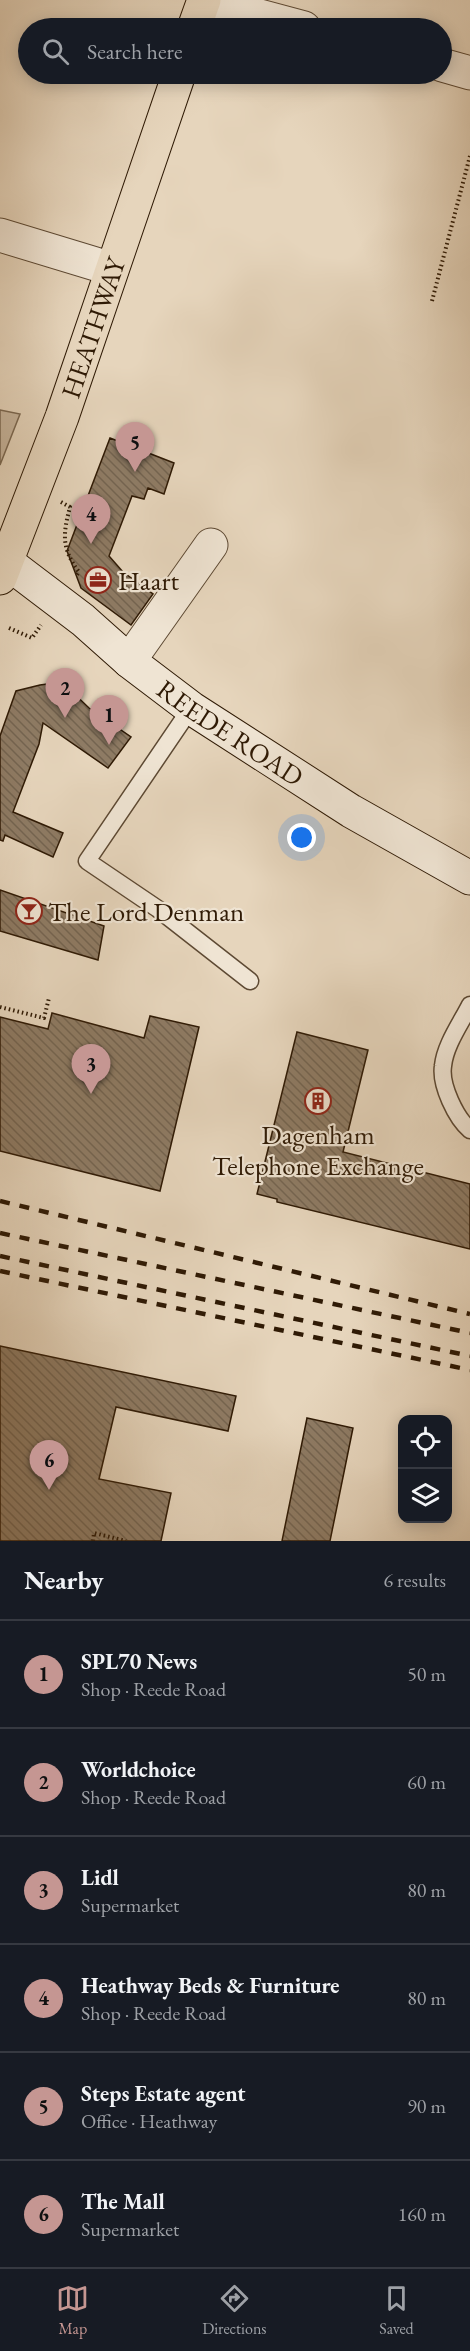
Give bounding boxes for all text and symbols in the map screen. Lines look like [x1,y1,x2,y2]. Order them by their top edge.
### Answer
search box [18,18,452,84]
icon: search [39,35,72,68]
text: Search here [87,37,182,66]
street label: HEATHWAY [52,251,133,403]
pin: 5 [116,422,154,472]
pin: 4 [72,494,110,544]
place label: Haart [118,563,179,598]
office icon: Haart [83,565,113,595]
pin: 2 [46,668,84,718]
street label: REEDE ROAD [150,671,310,794]
pin: 1 [90,696,128,745]
your location [287,823,316,852]
place label: The Lord Denman [48,894,244,929]
bar icon: The Lord Denman [14,896,44,926]
pin: 3 [72,1044,110,1094]
building icon: Dagenham Telephone Exchange [303,1086,333,1116]
place label: Dagenham Telephone Exchange [212,1117,424,1183]
map controls [398,1415,452,1523]
button: locate [398,1415,452,1469]
pin: 6 [29,1440,68,1490]
button: layers [398,1469,452,1523]
text: Nearby [24,1563,104,1597]
text: 6 results [383,1567,446,1593]
text: SPL70 News [81,1647,197,1676]
text: 1 [38,1661,49,1687]
text: 50 m [407,1661,446,1687]
text: Shop · Reede Road [81,1676,226,1702]
text: Worldchoice [81,1755,196,1784]
text: 2 [38,1769,49,1795]
text: 60 m [407,1769,446,1795]
text: Shop · Reede Road [81,1784,226,1810]
text: Lidl [81,1863,119,1892]
text: 3 [38,1877,49,1903]
text: 80 m [407,1877,446,1903]
text: Supermarket [81,1892,179,1918]
text: Heathway Beds & Furniture [81,1971,340,2000]
text: 4 [38,1985,49,2011]
text: 80 m [407,1985,446,2011]
text: Shop · Reede Road [81,2000,226,2026]
text: Steps Estate agent [81,2079,246,2108]
text: 5 [38,2093,49,2119]
text: 90 m [407,2093,446,2119]
text: Office · Heathway [81,2108,217,2134]
text: The Mall [81,2187,165,2216]
text: 6 [38,2201,49,2227]
text: 160 m [398,2201,446,2227]
text: Supermarket [81,2216,179,2242]
tab: Map [56,2282,89,2339]
tab: Directions [202,2282,267,2339]
tab: Saved [379,2282,414,2339]

